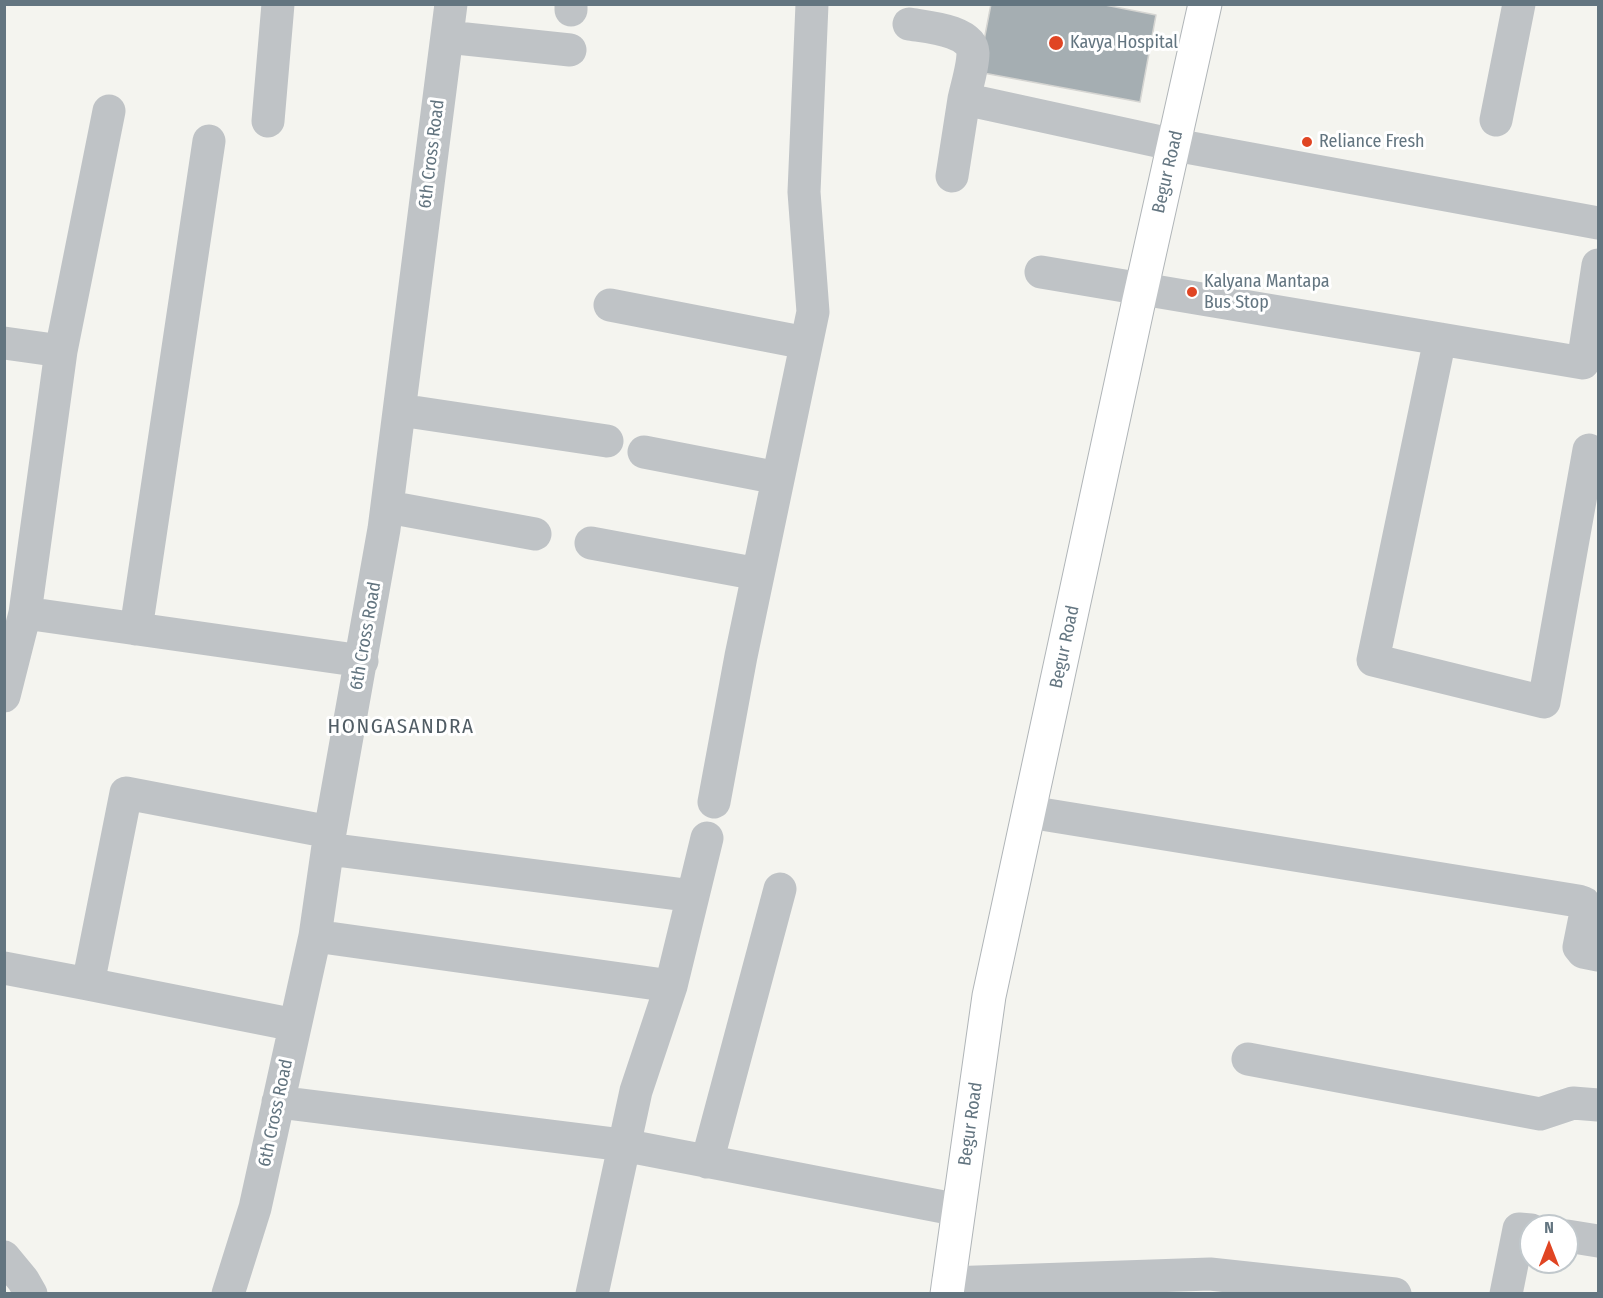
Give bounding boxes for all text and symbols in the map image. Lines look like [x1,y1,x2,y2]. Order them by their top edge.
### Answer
place label: Kavya Hospital [1070,32,1178,54]
marker: Kavya Hospital [1047,34,1065,52]
street label: 6th Cross Road [415,98,449,210]
street label: Begur Road [1148,129,1188,215]
place label: Reliance Fresh [1319,131,1425,153]
marker: Reliance Fresh [1300,135,1314,149]
place label: Kalyana Mantapa Bus Stop [1204,271,1330,314]
marker: Kalyana Mantapa Bus Stop [1185,285,1199,299]
street label: 6th Cross Road [346,580,386,692]
street label: Begur Road [1046,604,1084,690]
district label: HONGASANDRA [327,714,475,740]
street label: 6th Cross Road [254,1057,298,1169]
street label: Begur Road [954,1081,988,1167]
north arrow [1519,1214,1579,1274]
text: N [1544,1218,1554,1237]

